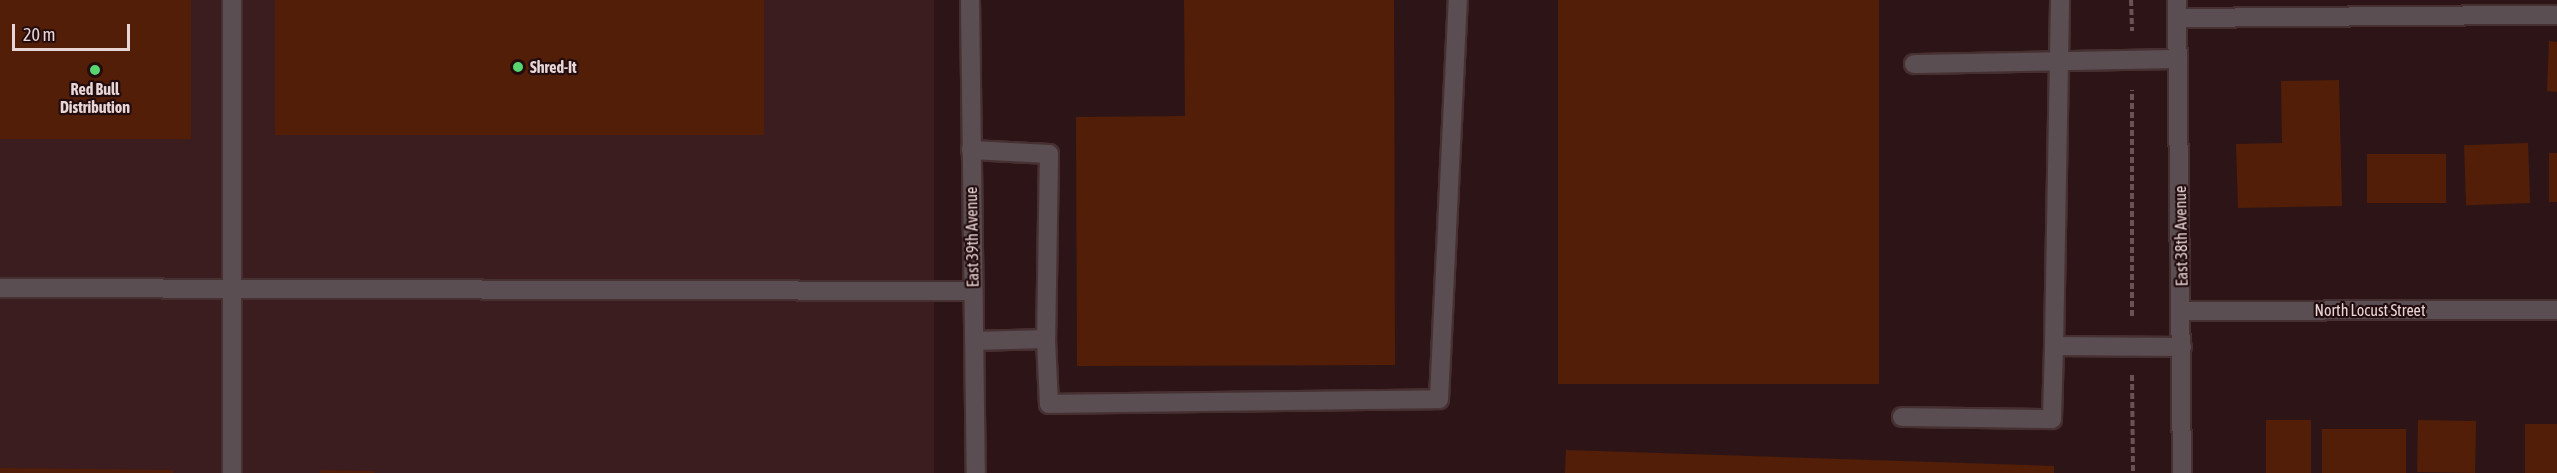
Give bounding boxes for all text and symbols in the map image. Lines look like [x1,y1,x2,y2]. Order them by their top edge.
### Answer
scale bar [15,12,134,50]
text: 20 m [23,24,55,45]
place label: Shred-It [530,57,577,77]
marker: Shred-It [511,60,525,74]
marker: Red Bull Distribution [88,63,102,77]
place label: Red Bull Distribution [60,79,130,117]
street label: East 38th Avenue [2171,186,2191,286]
street label: East 39th Avenue [962,187,982,287]
street label: North Locust Street [2315,300,2425,320]

